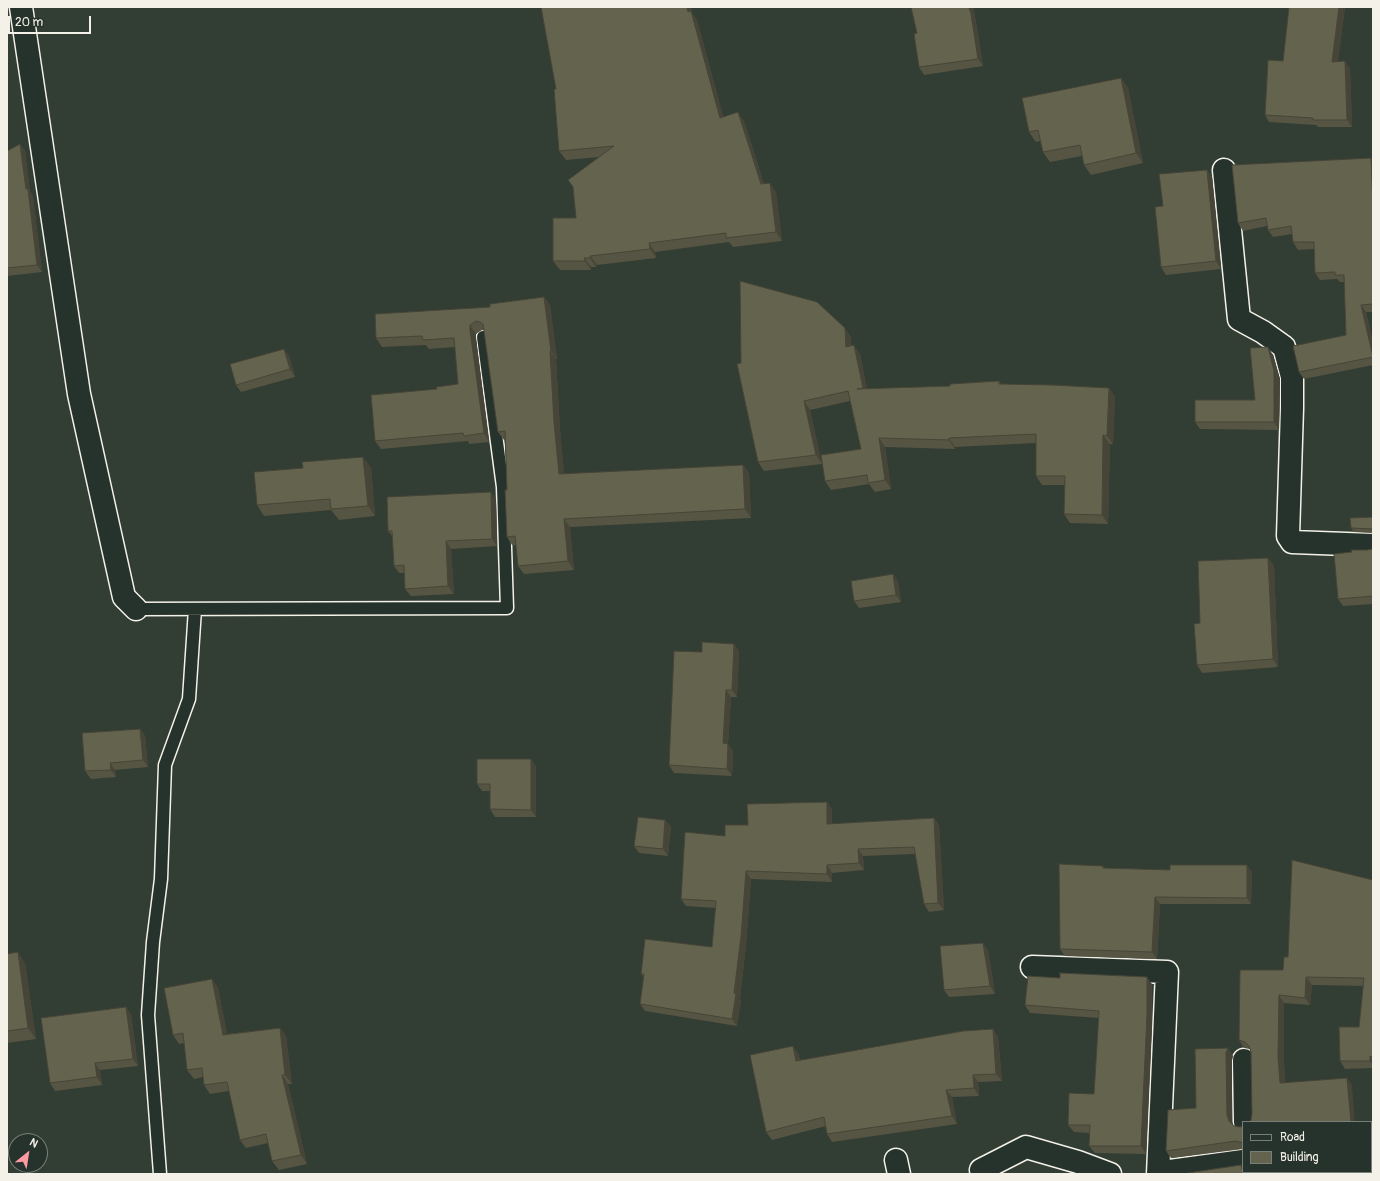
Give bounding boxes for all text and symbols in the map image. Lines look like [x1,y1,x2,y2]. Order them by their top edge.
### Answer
scale bar [10,8,93,34]
text: 20 m [15,15,43,30]
legend [1242,1121,1372,1173]
text: Road [1280,1130,1305,1145]
north arrow [8,1133,48,1173]
text: N [27,1136,40,1151]
text: Building [1280,1150,1319,1165]

